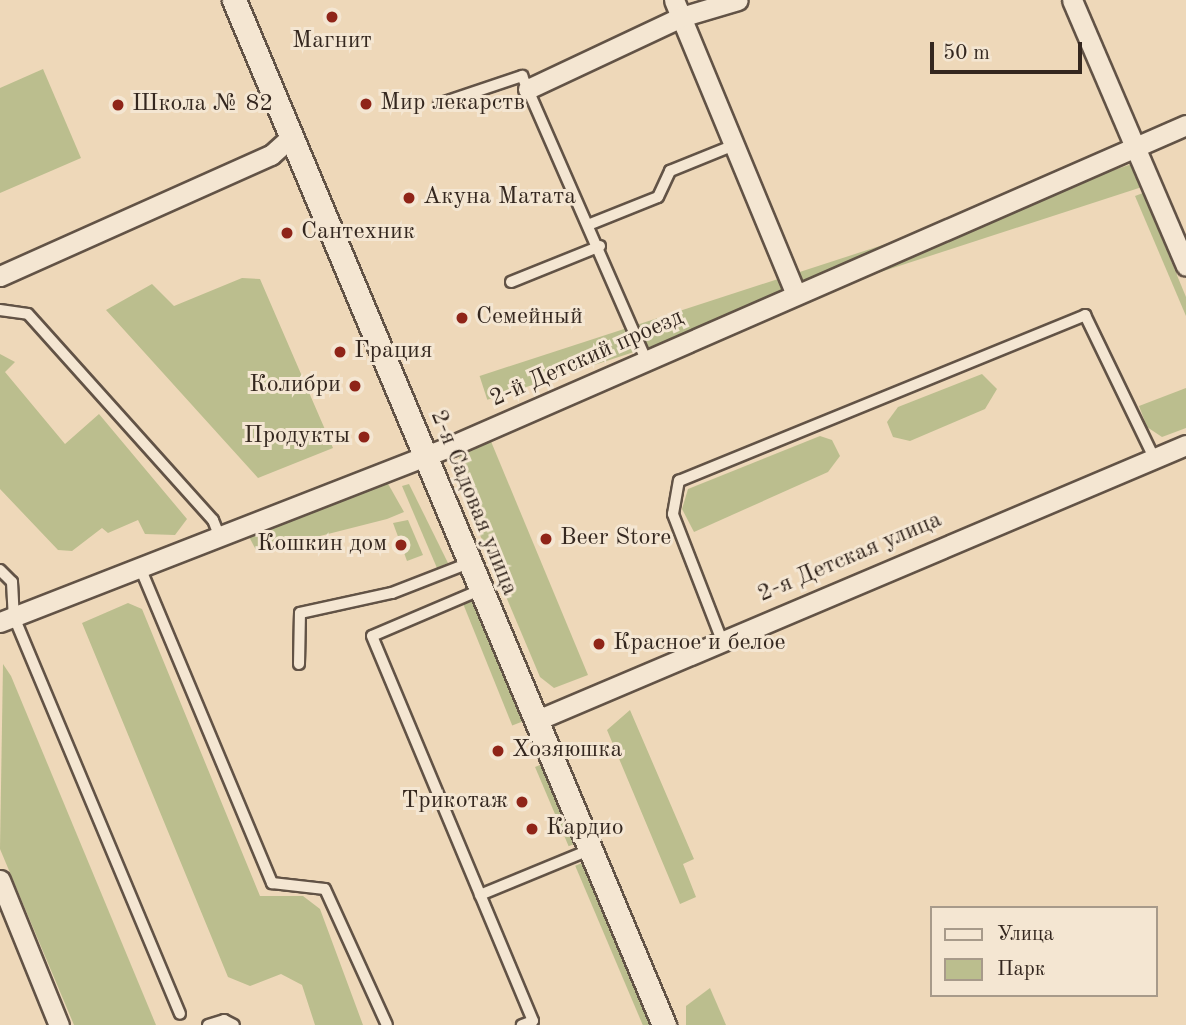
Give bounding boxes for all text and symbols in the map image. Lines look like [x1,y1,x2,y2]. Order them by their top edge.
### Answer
marker: Магнит [324,9,340,25]
place label: Магнит [292,28,372,56]
scale bar [934,28,1086,72]
text: 50 m [943,43,990,64]
place label: Мир лекарств [380,90,525,118]
place label: Школа № 82 [132,91,273,119]
marker: Мир лекарств [358,96,374,112]
marker: Школа № 82 [110,97,126,113]
place label: Акуна Матата [423,184,576,212]
marker: Акуна Матата [401,190,417,206]
place label: Сантехник [301,219,415,247]
marker: Сантехник [279,225,295,241]
street label: 2-й Детский проезд [486,303,688,415]
place label: Семейный [476,304,583,332]
marker: Семейный [454,310,470,326]
place label: Грация [354,338,432,366]
marker: Грация [332,344,348,360]
place label: Колибри [249,372,341,400]
marker: Колибри [347,378,363,394]
street label: 2-я Садовая улица [423,406,523,600]
place label: Продукты [244,423,350,451]
marker: Продукты [356,429,372,445]
street label: 2-я Детская улица [754,506,946,610]
place label: Beer Store [560,525,671,553]
place label: Кошкин дом [257,531,387,559]
marker: Beer Store [538,531,554,547]
marker: Кошкин дом [393,537,409,553]
place label: Красное и белое [613,630,786,658]
marker: Красное и белое [591,636,607,652]
place label: Хозяюшка [512,737,622,765]
marker: Хозяюшка [490,743,506,759]
place label: Трикотаж [401,788,508,816]
marker: Трикотаж [514,794,530,810]
place label: Кардио [546,815,624,843]
marker: Кардио [524,821,540,837]
legend [930,906,1158,997]
text: Улица [997,924,1054,945]
text: Парк [997,959,1045,980]

